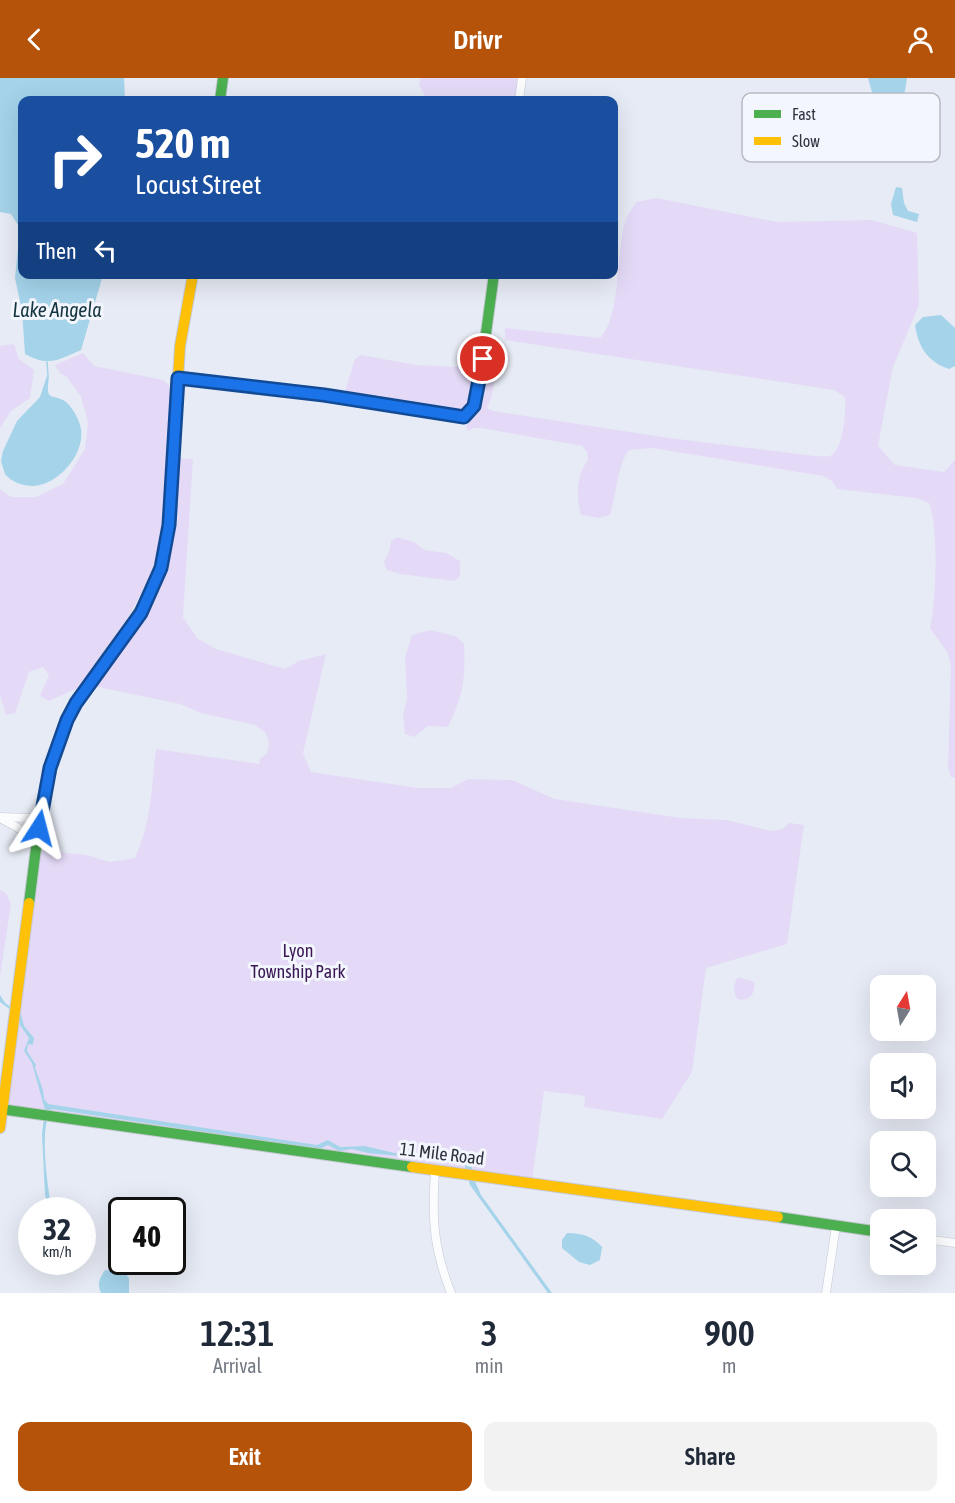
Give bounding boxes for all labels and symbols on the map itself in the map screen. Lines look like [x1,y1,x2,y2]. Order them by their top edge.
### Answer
legend [742,93,940,162]
text: Fast [792,105,816,123]
text: Slow [792,132,820,150]
water label: Lake Angela [12,298,102,321]
pin [457,333,508,384]
position arrow [7,796,71,860]
park label: Lyon Township Park [251,940,346,982]
north arrow [870,975,936,1041]
street label: 11 Mile Road [399,1138,486,1169]
speed limit sign: 40 [108,1197,186,1275]

